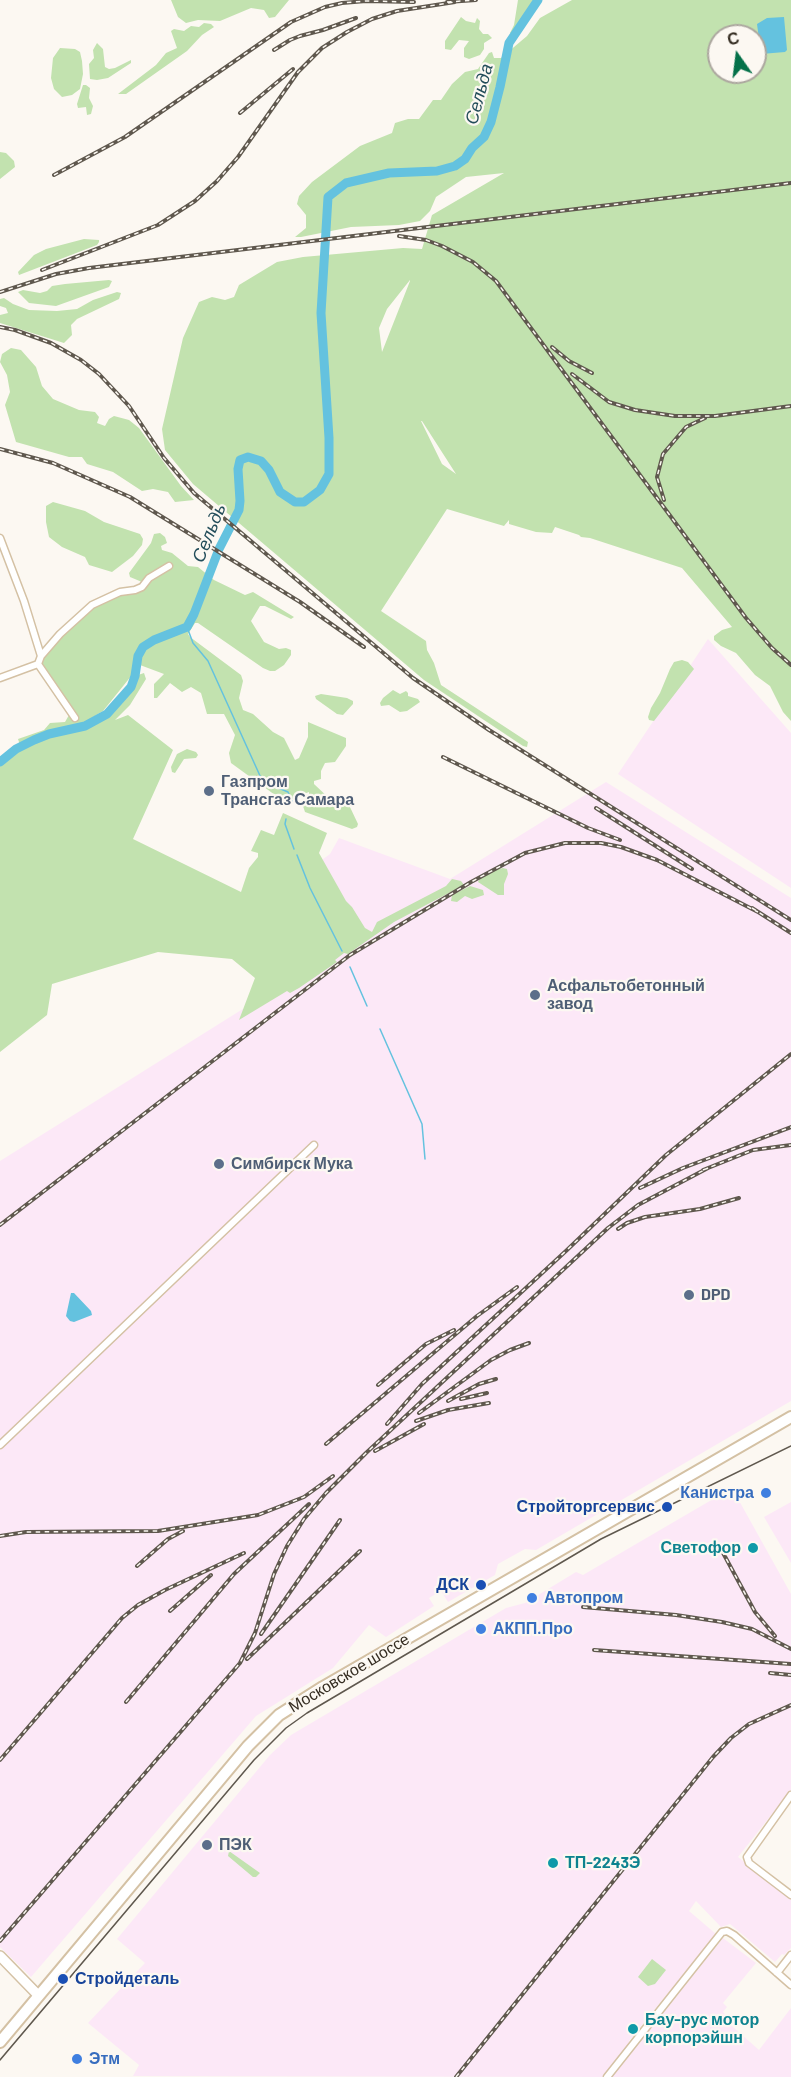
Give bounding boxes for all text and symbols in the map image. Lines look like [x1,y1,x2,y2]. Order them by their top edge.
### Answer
north arrow [707,24,767,84]
text: С [725,27,741,49]
water label: Сельда [461,61,497,127]
water label: Сельдь [187,500,231,566]
place label: Газпром Трансгаз Самара [221,772,354,810]
marker: Газпром Трансгаз Самара [202,784,216,798]
place label: Асфальтобетонный завод [547,976,705,1014]
marker: Асфальтобетонный завод [528,988,542,1002]
place label: Симбирск Мука [231,1154,353,1174]
marker: Симбирск Мука [212,1157,226,1171]
place label: DPD [701,1285,730,1305]
marker: DPD [682,1288,696,1302]
place label: Канистра [680,1483,754,1503]
marker: Канистра [759,1486,773,1500]
place label: Стройторгсервис [516,1497,655,1517]
marker: Стройторгсервис [660,1500,674,1514]
place label: Светофор [660,1538,741,1558]
marker: Светофор [746,1541,760,1555]
place label: ДСК [436,1575,469,1595]
marker: ДСК [474,1578,488,1592]
place label: Автопром [544,1588,623,1608]
marker: Автопром [525,1591,539,1605]
place label: АКПП.Про [493,1619,573,1639]
marker: АКПП.Про [474,1622,488,1636]
street label: Московское шоссе [285,1629,413,1717]
place label: ПЭК [219,1835,252,1855]
marker: ПЭК [200,1838,214,1852]
place label: ТП-2243Э [565,1853,640,1873]
marker: ТП-2243Э [546,1856,560,1870]
place label: Стройдеталь [75,1969,179,1989]
marker: Стройдеталь [56,1972,70,1986]
place label: Бау-рус мотор корпорэйшн [645,2010,759,2048]
marker: Бау-рус мотор корпорэйшн [626,2022,640,2036]
place label: Этм [89,2049,120,2069]
marker: Этм [70,2052,84,2066]

